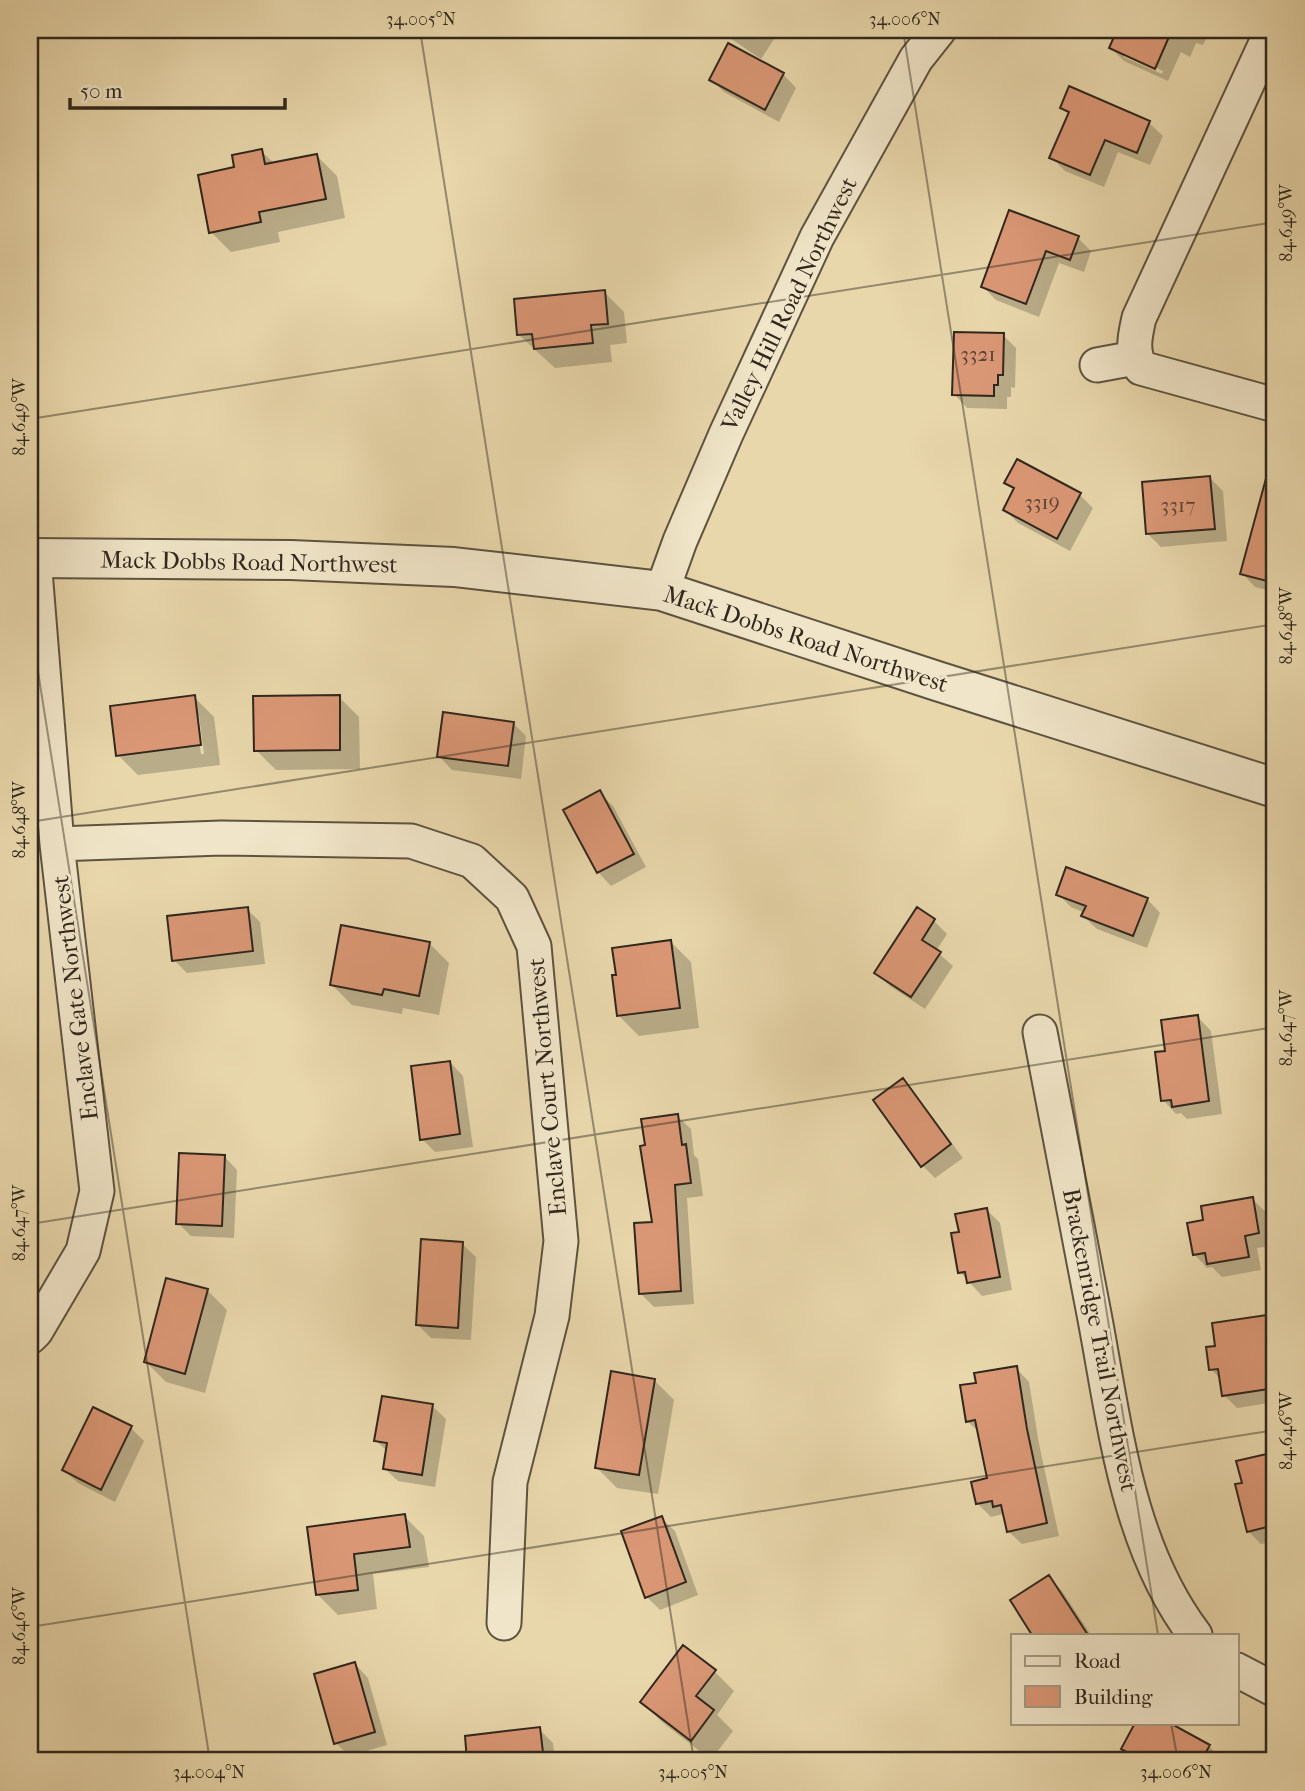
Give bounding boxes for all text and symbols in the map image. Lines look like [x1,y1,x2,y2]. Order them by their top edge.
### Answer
text: 34.005°N [386,9,456,30]
text: 34.006°N [869,9,941,30]
scale bar [70,66,285,110]
text: 50 m [80,79,123,103]
street label: Valley Hill Road Northwest [715,172,863,437]
text: 84.649°W [1276,183,1297,262]
house number: 3321 [960,342,996,366]
text: 84.649°W [9,377,30,456]
house number: 3319 [1024,490,1060,514]
house number: 3317 [1161,493,1195,517]
street label: Mack Dobbs Road Northwest [100,545,398,579]
street label: Mack Dobbs Road Northwest [660,580,952,698]
text: 84.648°W [1276,586,1297,665]
text: 84.648°W [9,780,30,859]
street label: Enclave Gate Northwest [46,873,104,1122]
street label: Enclave Court Northwest [522,956,572,1217]
text: 84.647°W [1276,989,1297,1066]
text: 84.647°W [9,1184,30,1261]
street label: Brackenridge Trail Northwest [1057,1186,1143,1494]
text: 84.646°W [1276,1391,1297,1470]
text: 84.646°W [9,1586,30,1665]
legend [1011,1634,1238,1724]
text: Road [1074,1649,1121,1673]
text: Building [1074,1685,1153,1709]
text: 34.004°N [173,1762,246,1783]
text: 34.005°N [658,1762,728,1783]
text: 34.006°N [1140,1762,1212,1783]

